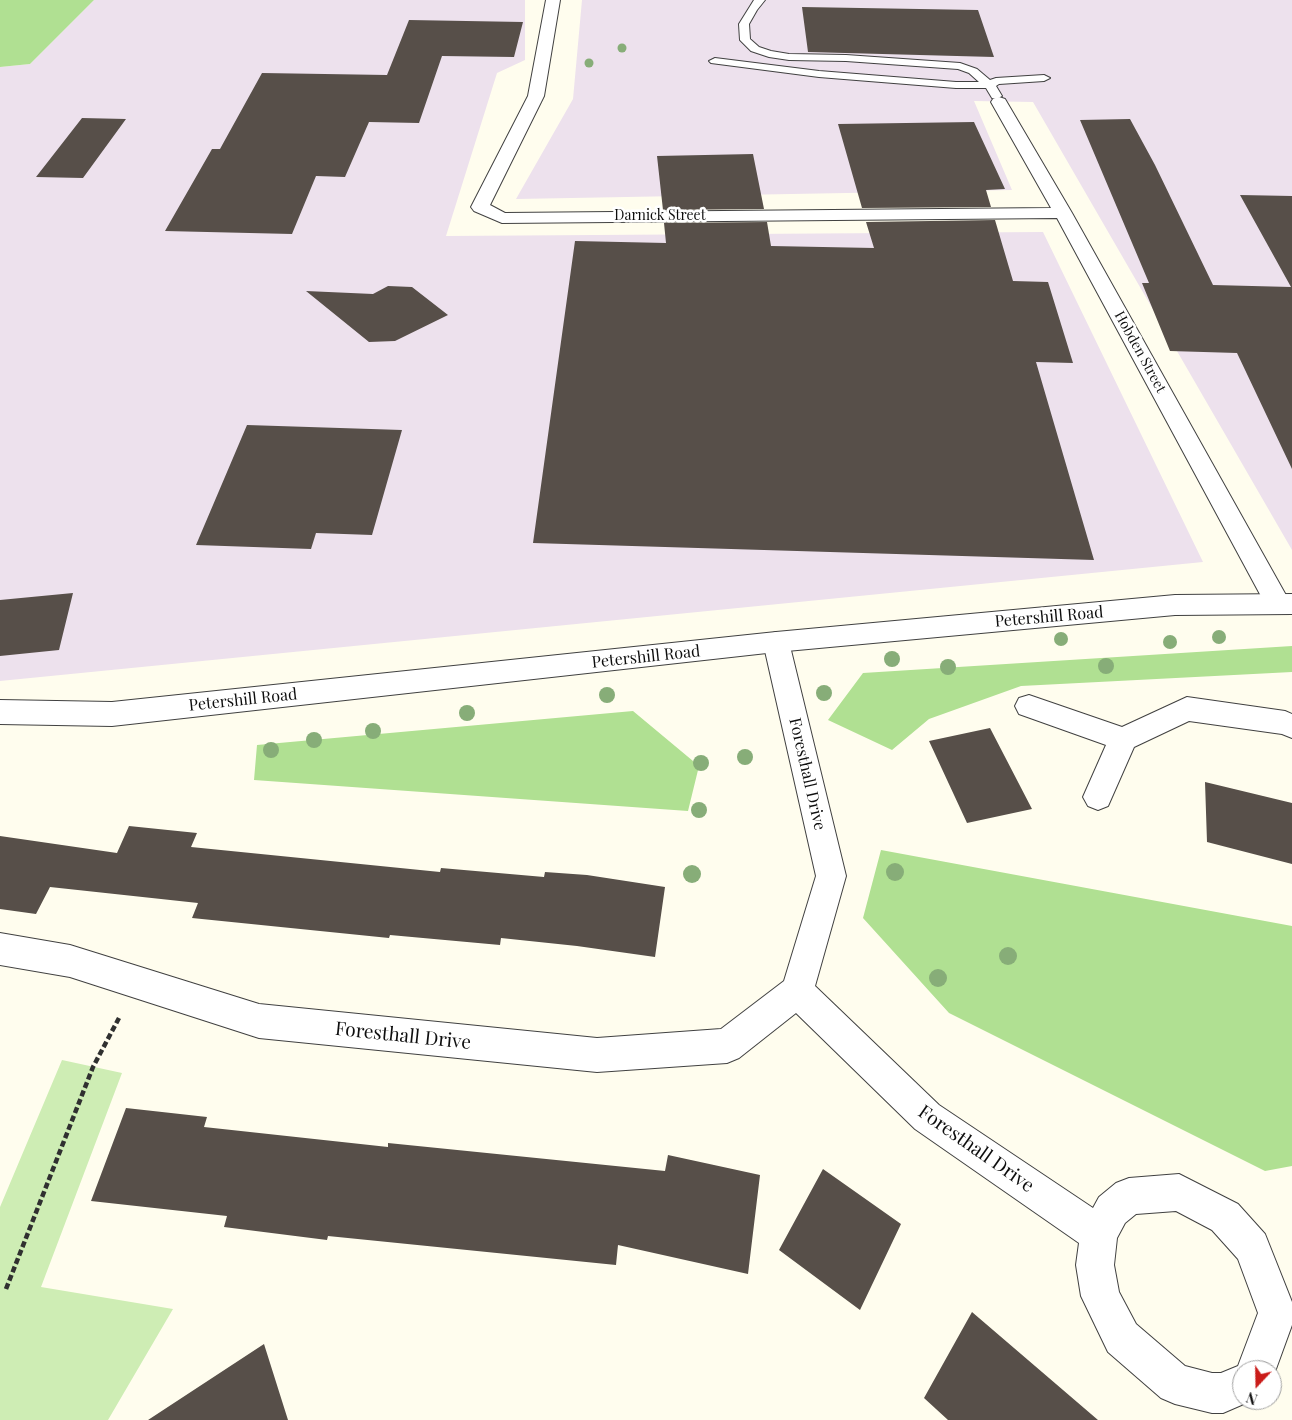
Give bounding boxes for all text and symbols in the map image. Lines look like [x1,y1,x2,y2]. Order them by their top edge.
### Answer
street label: Darnick Street [614,208,706,224]
street label: Hobden Street [1111,308,1169,396]
street label: Petershill Road [994,603,1104,631]
street label: Petershill Road [591,642,701,672]
street label: Petershill Road [188,685,298,715]
street label: Foresthall Drive [785,716,829,832]
street label: Foresthall Drive [334,1018,472,1054]
street label: Foresthall Drive [914,1101,1038,1197]
north arrow [1232,1360,1282,1410]
text: N [1244,1388,1260,1409]

